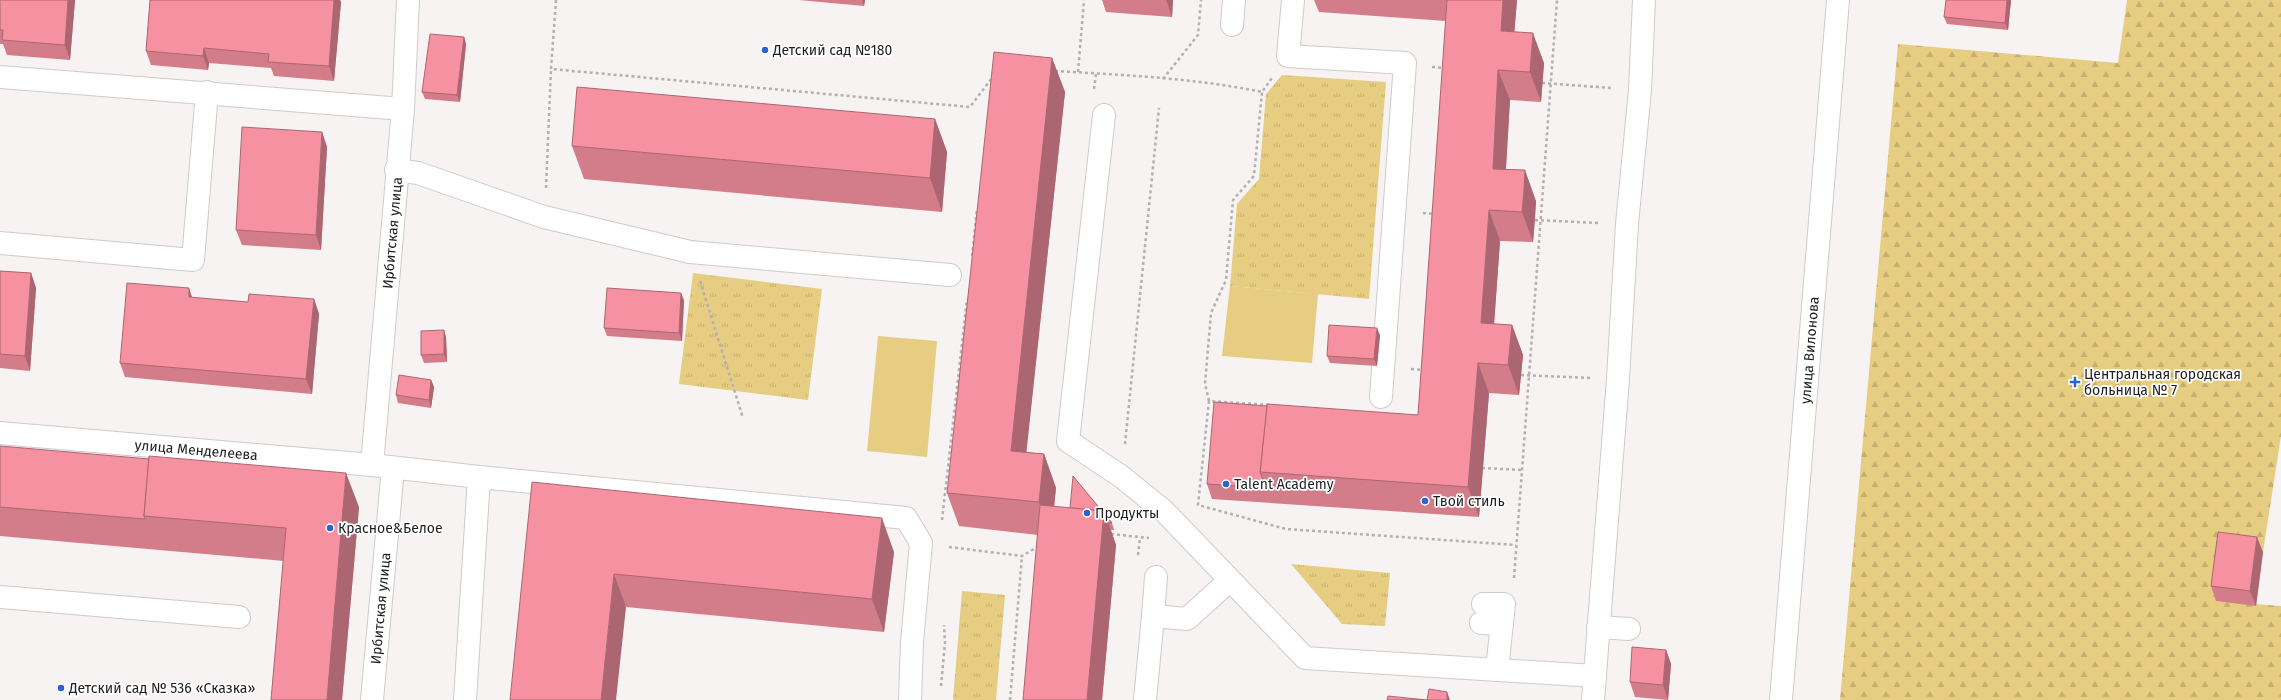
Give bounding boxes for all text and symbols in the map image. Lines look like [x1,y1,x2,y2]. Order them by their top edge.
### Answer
place label: Детский сад №180 [772,42,892,59]
marker: Детский сад №180 [760,45,770,55]
street label: Ирбитская улица [379,176,406,290]
street label: улица Вилонова [1797,296,1823,405]
place label: Центральная городская больница № 7 [2084,366,2241,399]
marker: Центральная городская больница № 7 [2069,376,2081,388]
street label: улица Менделеева [134,437,259,464]
place label: Talent Academy [1234,476,1334,493]
marker: Talent Academy [1221,479,1231,489]
place label: Твой стиль [1433,493,1505,510]
marker: Твой стиль [1420,496,1430,506]
place label: Продукты [1095,505,1159,522]
marker: Продукты [1082,508,1092,518]
place label: Красное&Белое [338,520,443,537]
marker: Красное&Белое [325,523,335,533]
street label: Ирбитская улица [367,552,394,665]
place label: Детский сад № 536 «Сказка» [68,680,255,697]
marker: Детский сад № 536 «Сказка» [56,683,66,693]

